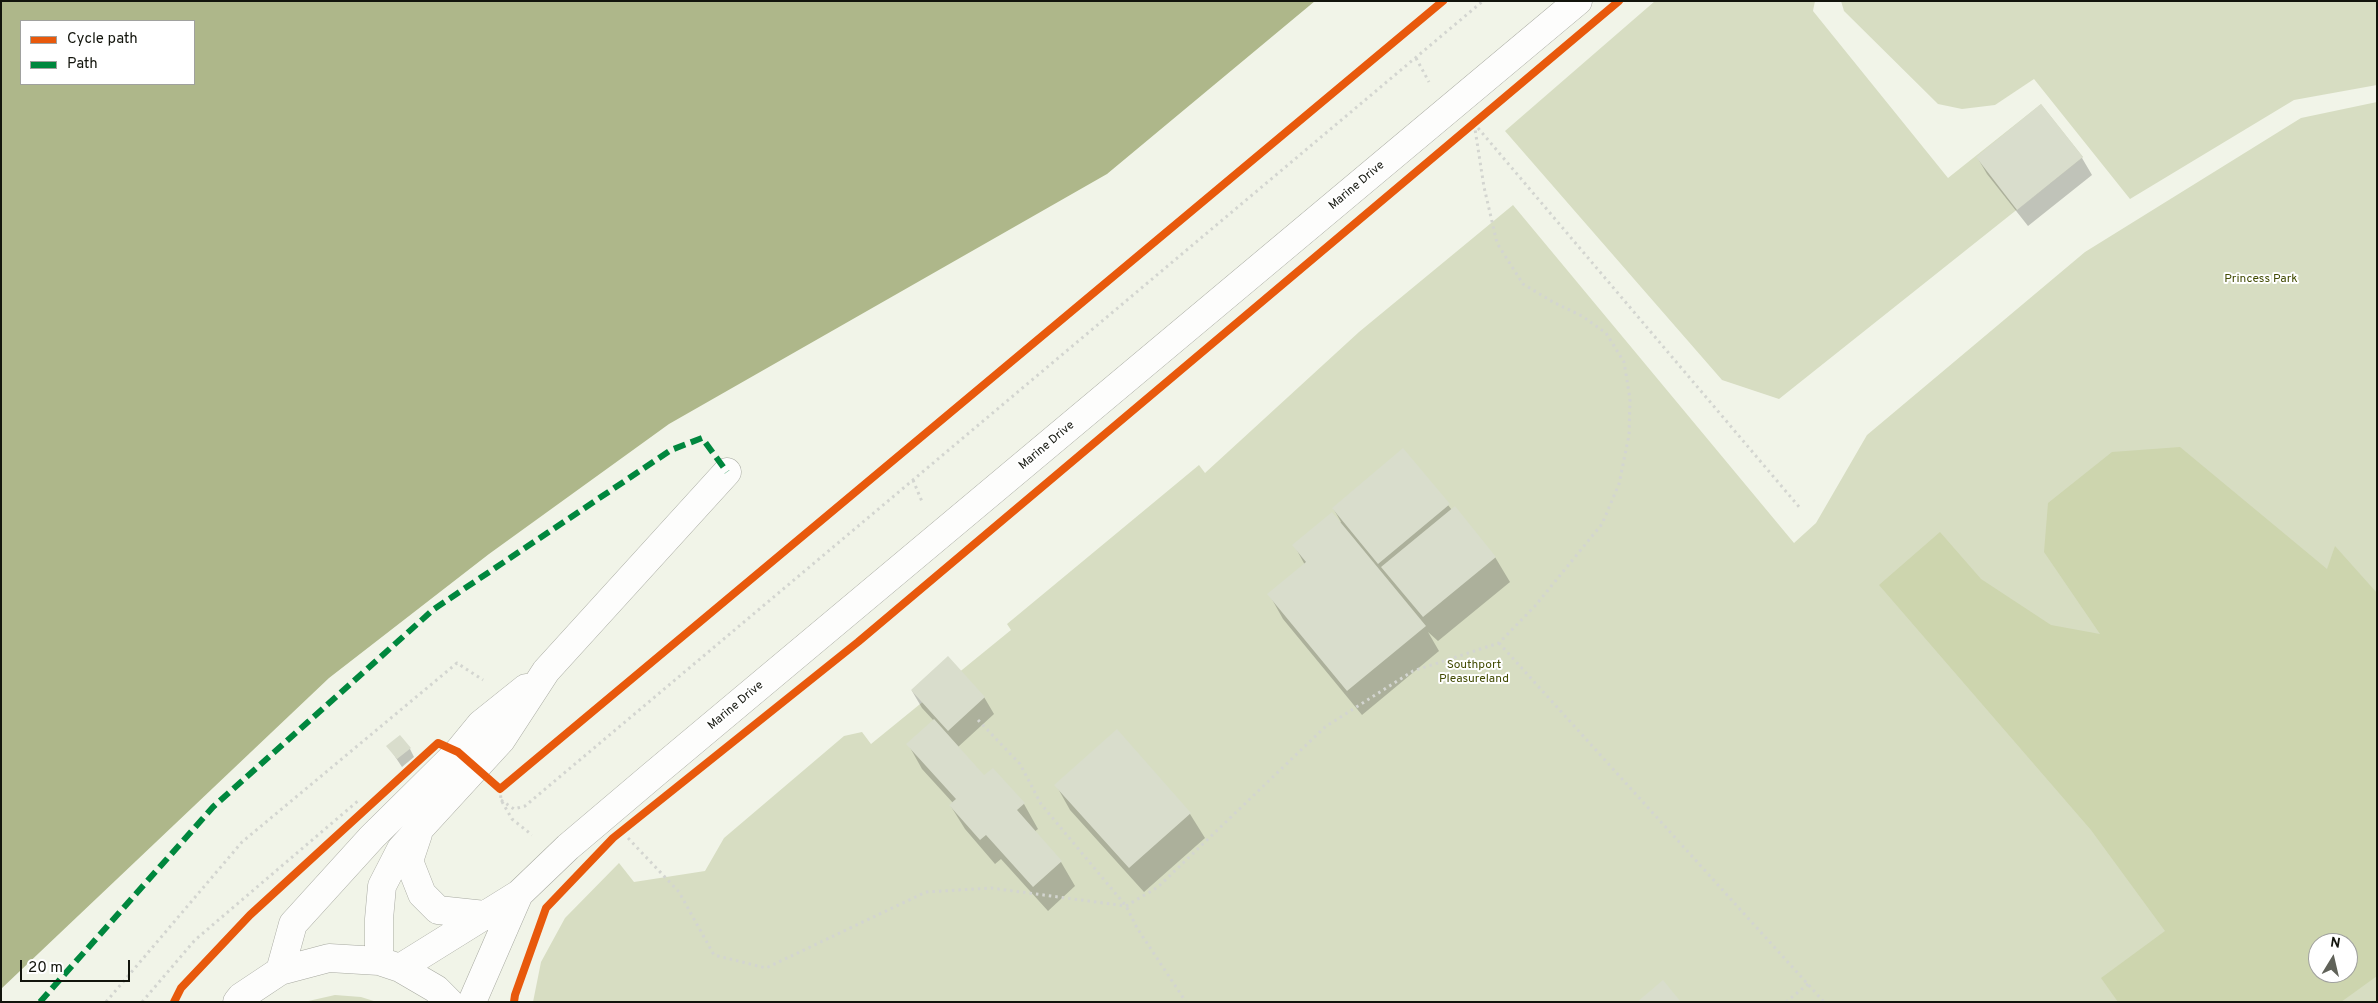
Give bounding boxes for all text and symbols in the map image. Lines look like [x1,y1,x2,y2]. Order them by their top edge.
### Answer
legend [20,20,195,85]
text: Cycle path [67,30,138,49]
text: Path [67,55,98,74]
street label: Marine Drive [1326,159,1388,213]
park label: Princess Park [2224,273,2298,287]
street label: Marine Drive [1016,419,1078,473]
park label: Southport Pleasureland [1439,659,1509,687]
street label: Marine Drive [705,679,767,733]
north arrow [2308,933,2358,983]
text: N [2329,934,2342,953]
scale bar [22,950,132,982]
text: 20 m [28,959,63,978]

